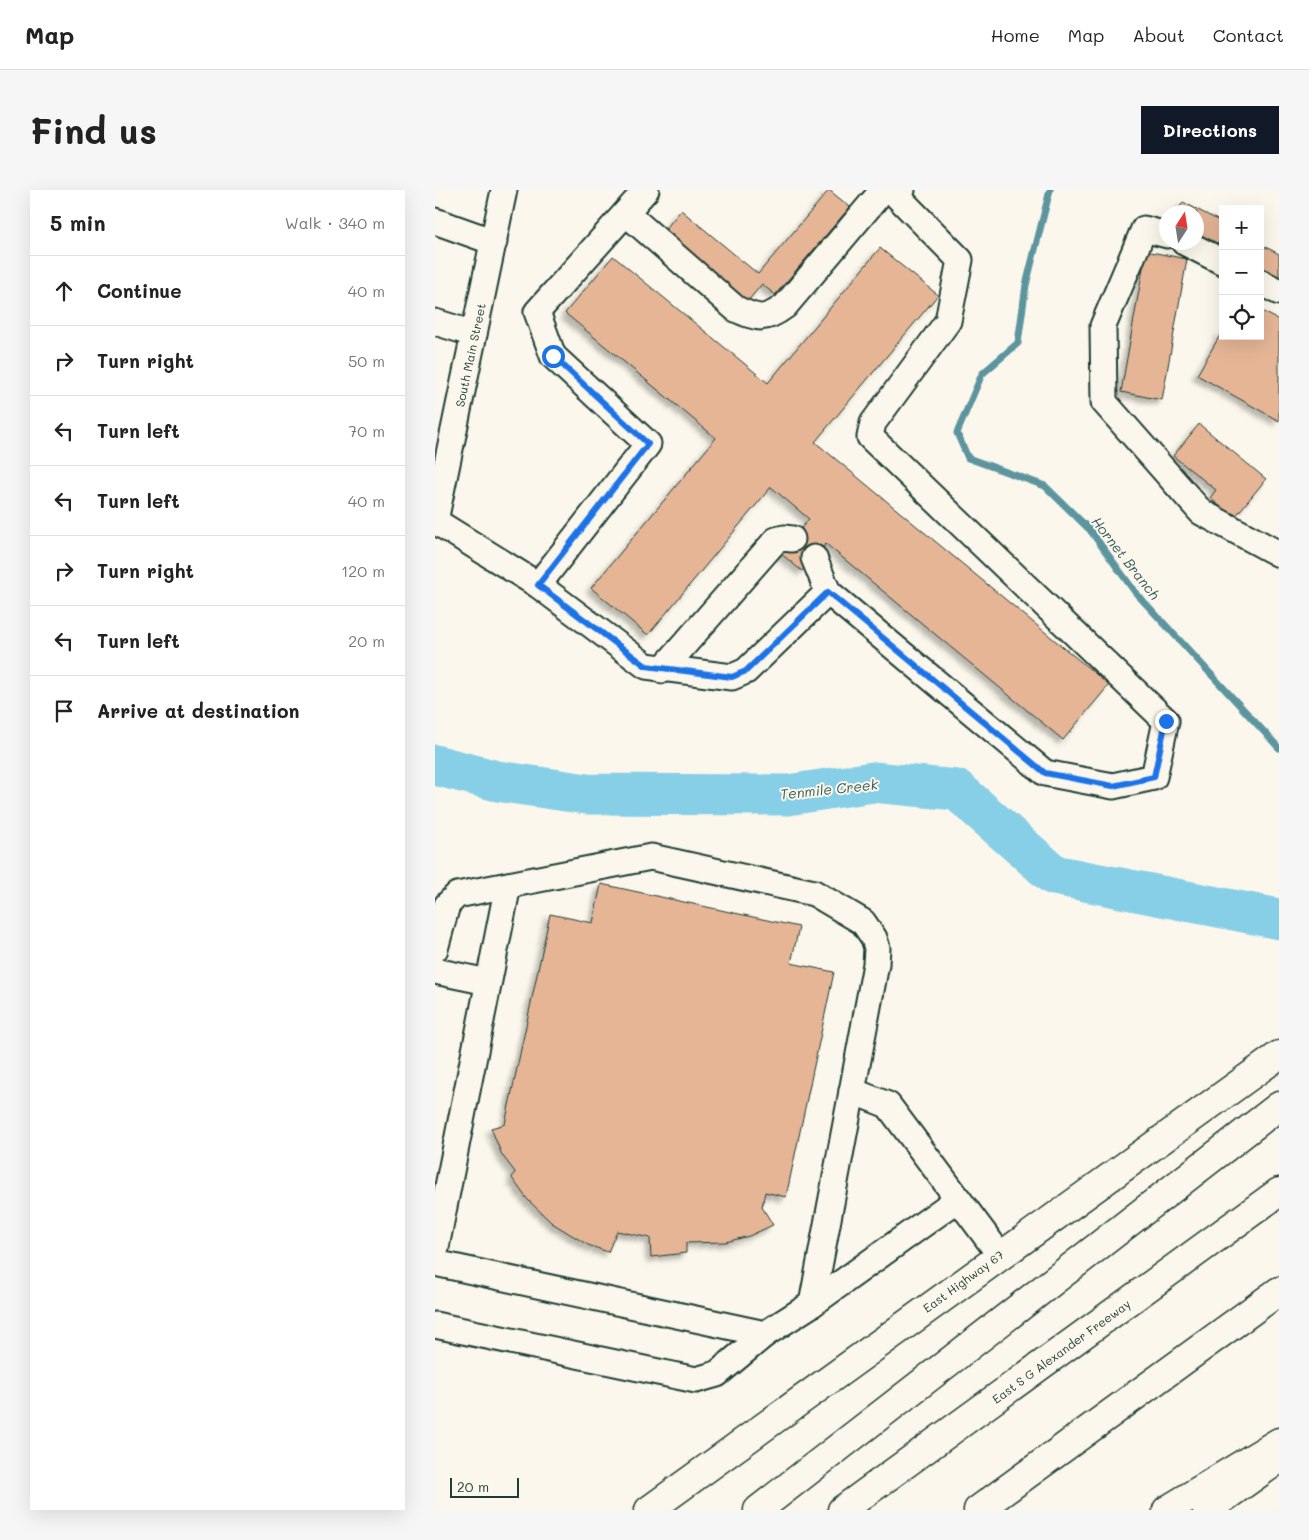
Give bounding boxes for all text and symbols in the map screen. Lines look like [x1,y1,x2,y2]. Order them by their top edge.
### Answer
text: Map [25,19,74,50]
text: Home [991,23,1040,47]
text: Map [1068,23,1104,47]
text: About [1132,23,1185,47]
text: Contact [1213,23,1284,47]
button: Directions [1141,106,1279,154]
text: Find us [30,107,157,153]
north arrow [1159,205,1204,250]
map controls [1219,205,1264,340]
button: + [1219,205,1264,250]
text: 5 min [50,209,106,236]
text: Walk · 340 m [285,212,385,233]
button: − [1219,250,1264,295]
icon: ahead [50,277,78,305]
text: Continue [97,278,182,303]
text: 40 m [348,280,385,301]
button: locate [1219,295,1264,340]
street label: South Main Street [451,302,489,408]
route start [542,345,565,368]
icon: right [50,347,78,375]
text: Turn right [97,348,194,373]
text: 50 m [348,350,385,371]
icon: left [50,417,78,445]
text: Turn left [97,418,180,443]
text: 70 m [348,420,385,441]
icon: left [50,487,78,515]
text: Turn left [97,488,180,513]
text: 40 m [348,490,385,511]
water label: Hornet Branch [1088,512,1165,604]
icon: right [50,557,78,585]
text: Turn right [97,558,194,583]
text: 120 m [341,560,385,581]
icon: left [50,627,78,655]
text: Turn left [97,628,180,653]
text: 20 m [348,630,385,651]
icon: arrive [50,697,78,725]
text: Arrive at destination [97,698,300,723]
route end [1155,710,1178,733]
water label: Tenmile Creek [779,774,879,804]
street label: East Highway 67 [919,1246,1007,1316]
street label: East S G Alexander Freeway [989,1295,1133,1407]
scale bar [450,1475,519,1498]
text: 20 m [457,1477,489,1496]

